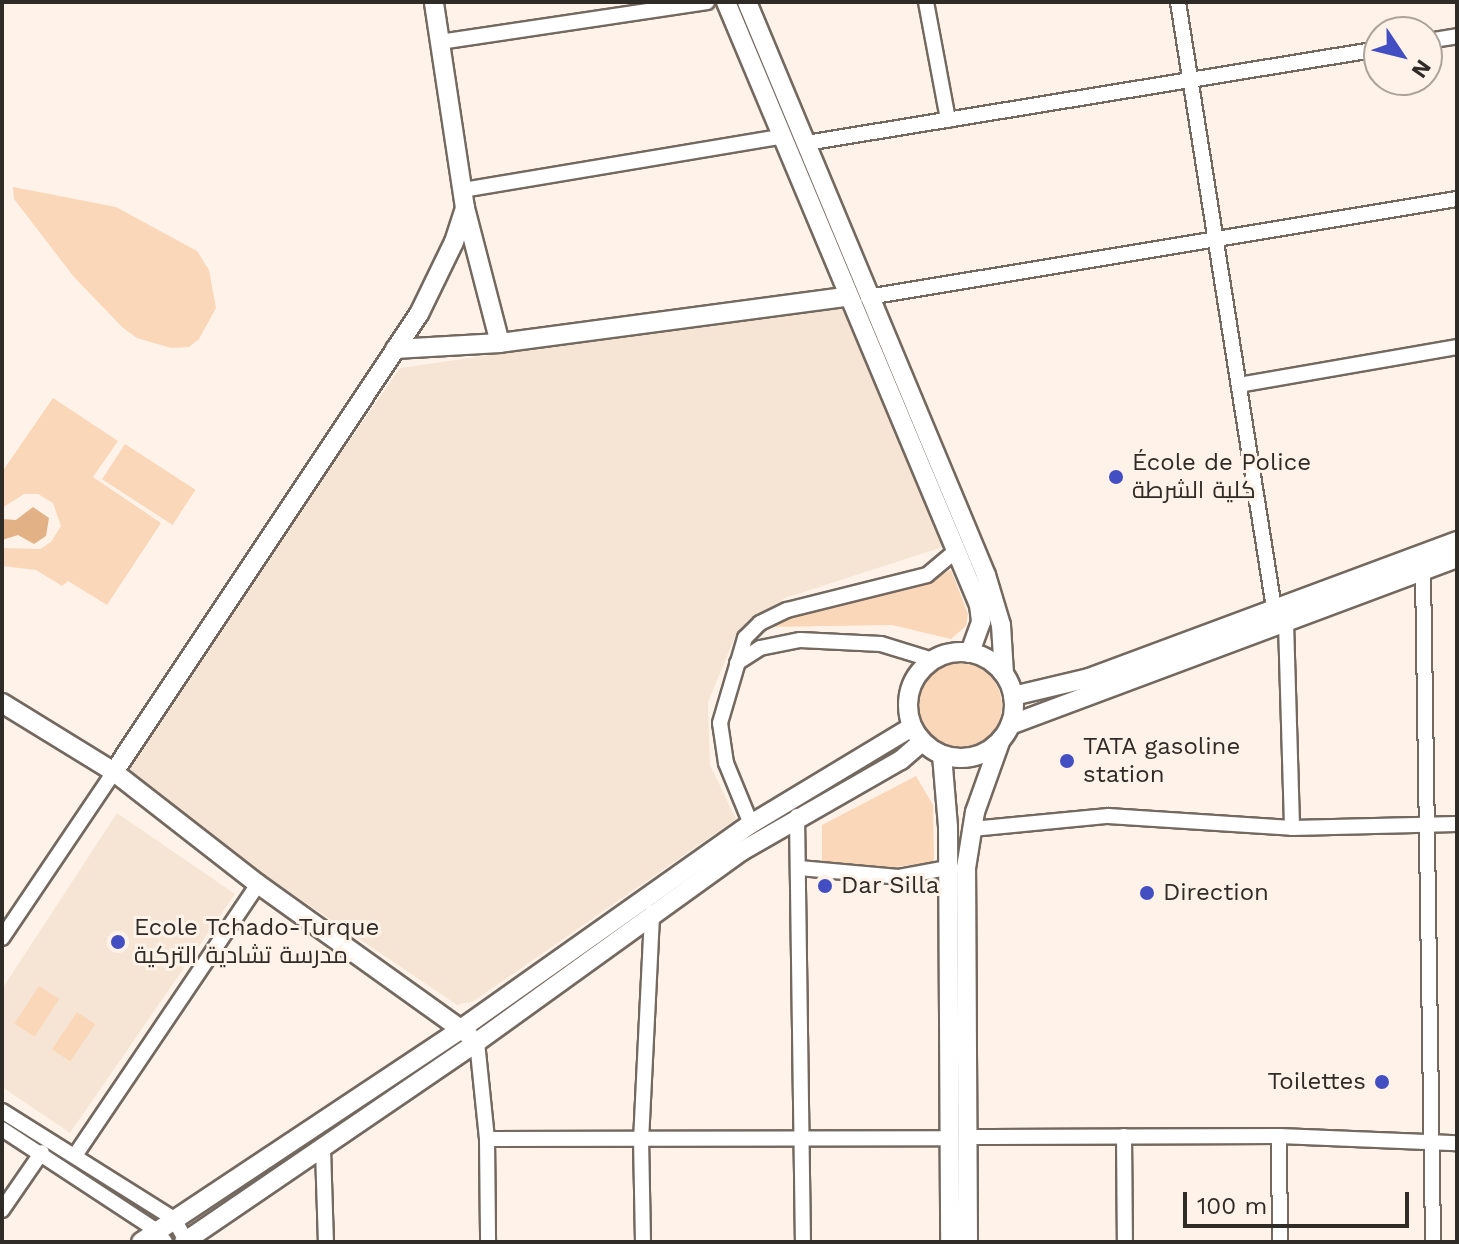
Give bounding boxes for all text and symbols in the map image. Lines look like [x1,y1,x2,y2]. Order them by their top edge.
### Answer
north arrow [1363,16,1443,96]
text: N [1407,55,1436,83]
place label: École de Police كلية الشرطة [1132,449,1311,505]
marker: École de Police كلية الشرطة [1107,468,1125,486]
place label: TATA gasoline station [1083,733,1241,789]
marker: TATA gasoline station [1058,752,1076,770]
place label: Dar Silla [841,872,940,900]
marker: Dar Silla [816,877,834,895]
place label: Direction [1163,879,1269,907]
marker: Direction [1138,884,1156,902]
place label: Ecole Tchado-Turque مدرسة تشادية التركية [134,914,380,970]
marker: Ecole Tchado-Turque مدرسة تشادية التركية [109,933,127,951]
place label: Toilettes [1267,1068,1366,1096]
marker: Toilettes [1373,1073,1391,1091]
scale bar [1187,1176,1413,1226]
text: 100 m [1197,1192,1267,1220]

